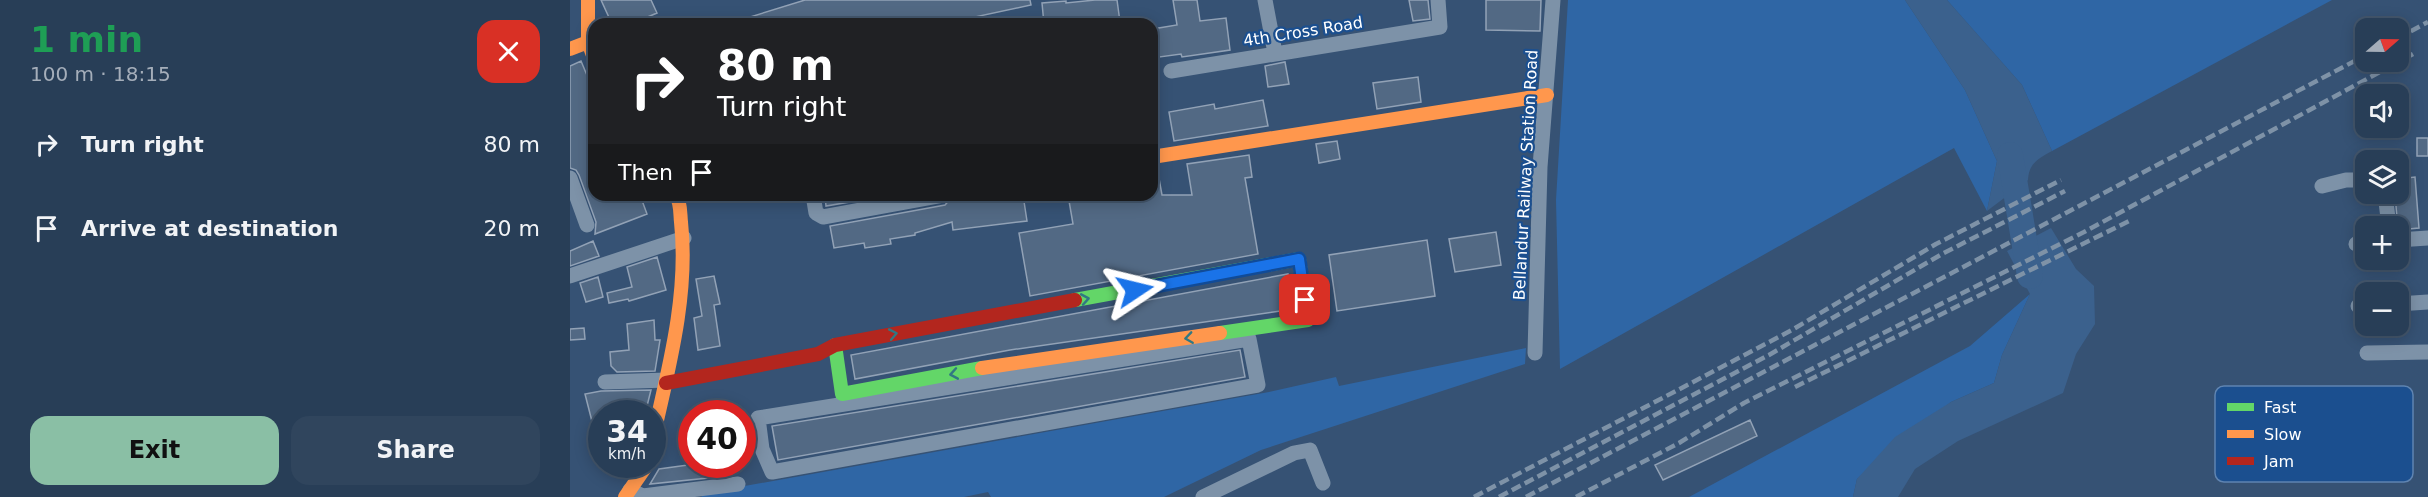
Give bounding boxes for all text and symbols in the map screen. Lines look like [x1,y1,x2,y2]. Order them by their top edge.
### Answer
street label: 4th Cross Road [1242,13,1364,50]
north arrow [2355,18,2409,72]
map controls [2355,18,2409,336]
text: 1 min [30,19,143,60]
button: close [477,20,540,83]
text: 80 m [717,41,834,90]
icon: right [618,42,696,120]
street label: Bellandur Railway Station Road [1509,49,1542,301]
text: 100 m · 18:15 [30,62,171,86]
button: sound [2355,84,2409,138]
text: Turn right [717,91,846,122]
icon: right [30,128,63,161]
text: Turn right [81,132,204,157]
text: 80 m [484,132,540,157]
button: layers [2355,150,2409,204]
icon: arrive [685,156,718,189]
text: Then [618,160,673,185]
icon: arrive [30,212,63,245]
text: Arrive at destination [81,216,338,241]
text: 20 m [484,216,540,241]
button: + [2355,216,2409,270]
position arrow [1103,258,1167,322]
pin [1279,274,1330,325]
button: − [2355,282,2409,336]
icon: arrive [1288,283,1321,316]
one-way arrow [1079,293,1089,306]
one-way arrow [887,328,897,341]
one-way arrow [1184,331,1193,343]
one-way arrow [949,367,959,379]
legend [2215,386,2413,482]
text: Fast [2264,398,2296,417]
speed limit sign: 40 [678,400,756,478]
text: 34 [606,414,648,449]
button: Exit [30,416,279,485]
button: Share [291,416,540,485]
text: Slow [2264,425,2301,444]
text: km/h [608,445,646,463]
text: Jam [2263,452,2294,471]

